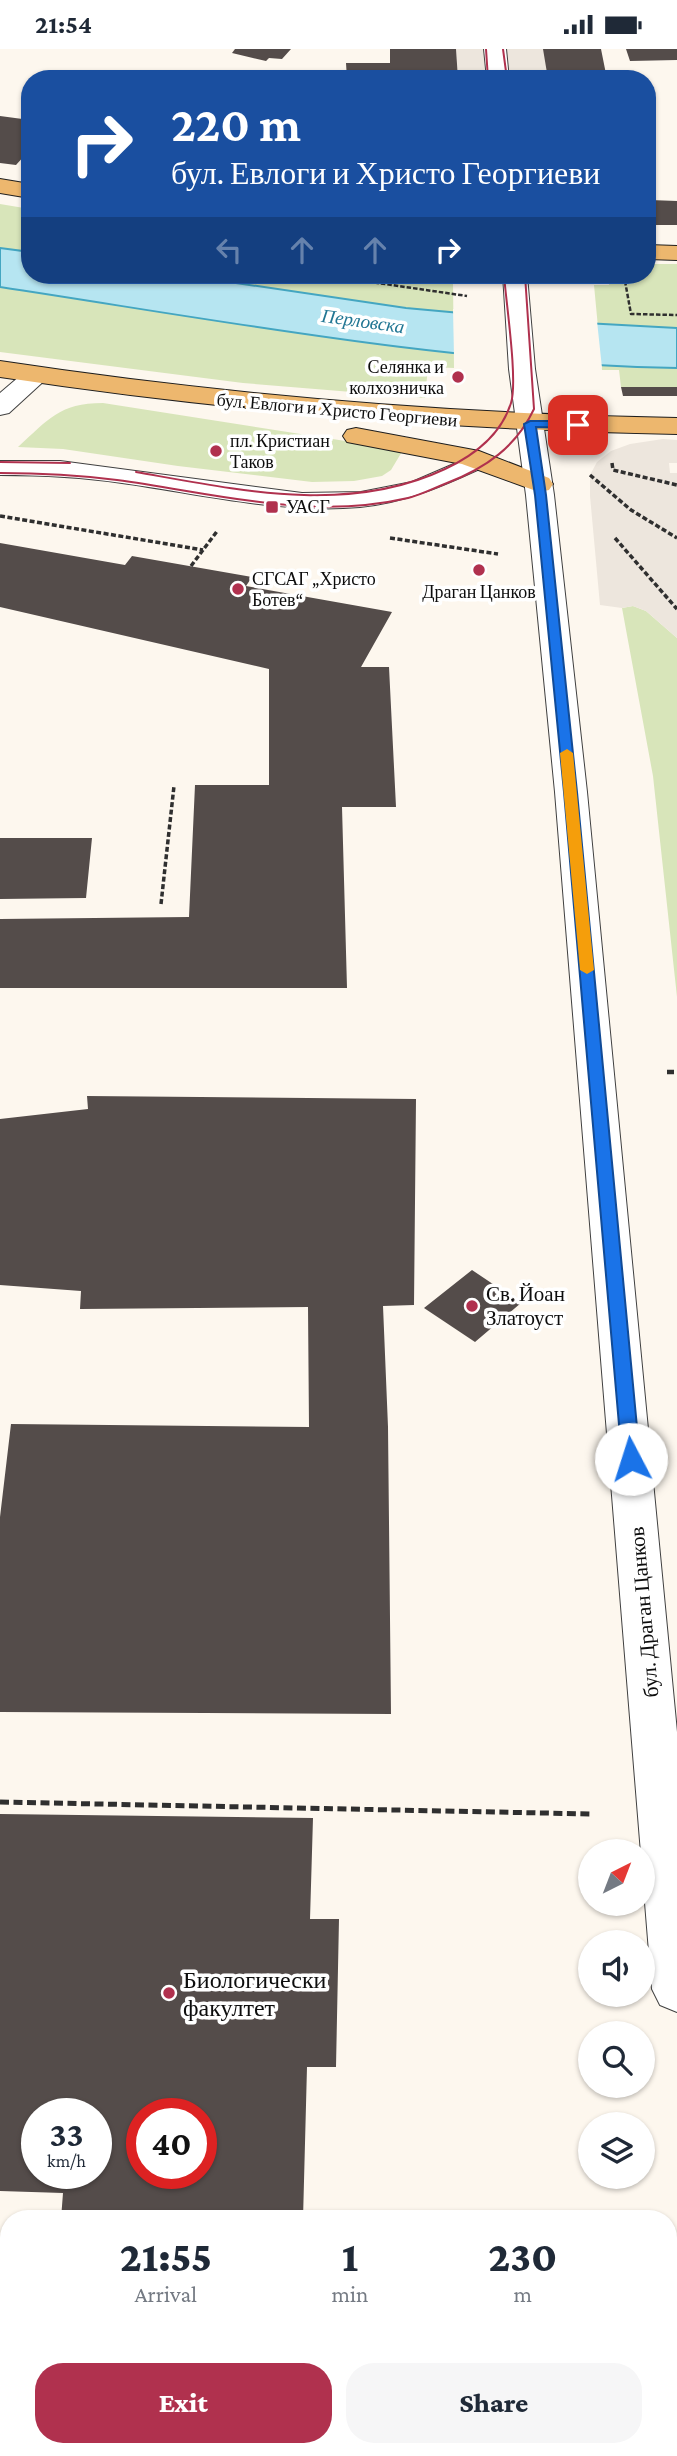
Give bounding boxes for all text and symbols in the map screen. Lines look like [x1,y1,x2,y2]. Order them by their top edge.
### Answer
text: 21:54 [35,10,92,39]
text: 220 m [171,97,301,152]
icon: right [56,98,147,189]
text: бул. Евлоги и Христо Георгиеви [171,155,600,191]
icon: left [210,231,248,269]
icon: ahead [283,231,321,269]
icon: ahead [356,231,394,269]
icon: right [429,231,467,269]
water label: Перловска [319,305,406,337]
place label: Селянка и колхозничка [349,357,444,398]
marker: Селянка и колхозничка [450,369,466,385]
street label: бул. Евлоги и Христо Георгиеви [216,390,459,431]
pin [548,395,608,455]
icon: arrive [559,406,597,444]
place label: пл. Кристиан Таков [230,431,330,472]
marker: пл. Кристиан Таков [208,443,224,459]
place label: УАСГ [286,497,330,517]
marker: УАСГ [264,499,280,515]
marker: Драган Цанков [471,562,487,578]
place label: СГСАГ „Христо Ботев“ [252,569,376,610]
marker: СГСАГ „Христо Ботев“ [230,581,246,597]
place label: Драган Цанков [422,582,536,602]
place label: Св. Йоан Златоуст [486,1282,565,1330]
marker: Св. Йоан Златоуст [464,1298,480,1314]
position arrow [594,1422,668,1496]
street label: бул. Драган Цанков [625,1526,663,1698]
north arrow [578,1839,654,1916]
map controls [578,1839,655,2189]
button: sound [578,1930,655,2007]
place label: Биологически факултет [183,1966,327,2021]
marker: Биологически факултет [161,1985,177,2001]
button: search [578,2021,655,2098]
speed limit sign: 40 [126,2098,217,2189]
button: layers [578,2112,655,2189]
text: 33 [49,2115,84,2154]
text: km/h [47,2151,86,2171]
text: 21:55 [120,2233,212,2280]
text: 1 [342,2233,358,2280]
text: 230 [488,2233,557,2280]
text: Arrival [135,2281,197,2307]
text: min [332,2281,368,2307]
text: m [513,2281,532,2307]
button: Exit [35,2363,332,2443]
button: Share [346,2363,642,2443]

